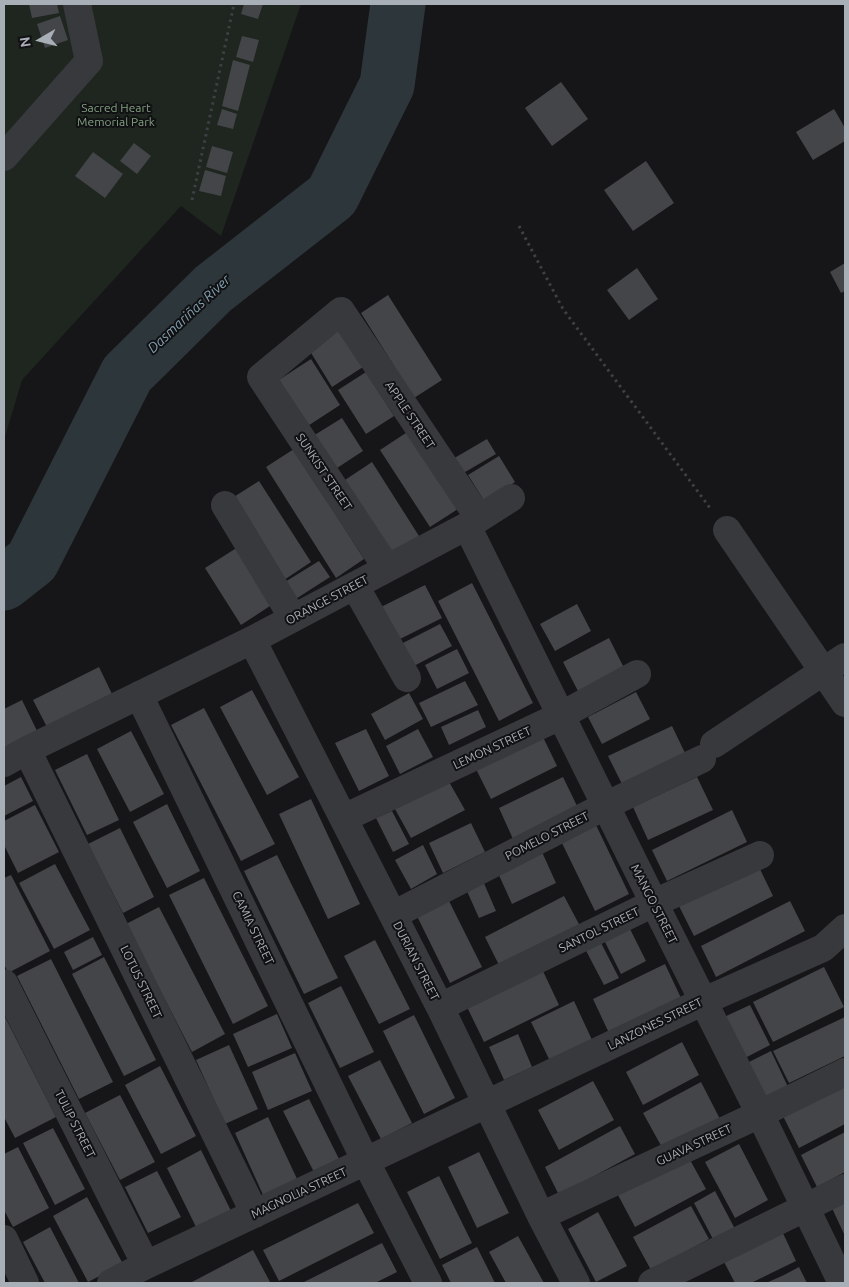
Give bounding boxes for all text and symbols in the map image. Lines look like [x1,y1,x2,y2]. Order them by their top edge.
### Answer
north arrow [15,15,65,65]
text: N [16,36,34,48]
park label: Sacred Heart Memorial Park [77,101,155,129]
water label: Dasmariñas River [144,271,234,357]
street label: APPLE STREET [382,379,438,451]
street label: SUNKIST STREET [293,431,355,513]
street label: ORANGE STREET [283,572,371,628]
street label: LEMON STREET [451,724,533,772]
street label: POMELO STREET [503,809,591,863]
street label: MANGO STREET [628,862,680,946]
street label: CAMIA STREET [229,889,277,967]
street label: SANTOL STREET [556,904,642,956]
street label: DURIAN STREET [390,919,442,1003]
street label: LOTUS STREET [117,943,165,1021]
street label: LANZONES STREET [605,995,705,1053]
street label: TULIP STREET [52,1088,98,1160]
street label: GUAVA STREET [654,1121,734,1169]
street label: MAGNOLIA STREET [249,1164,349,1222]

